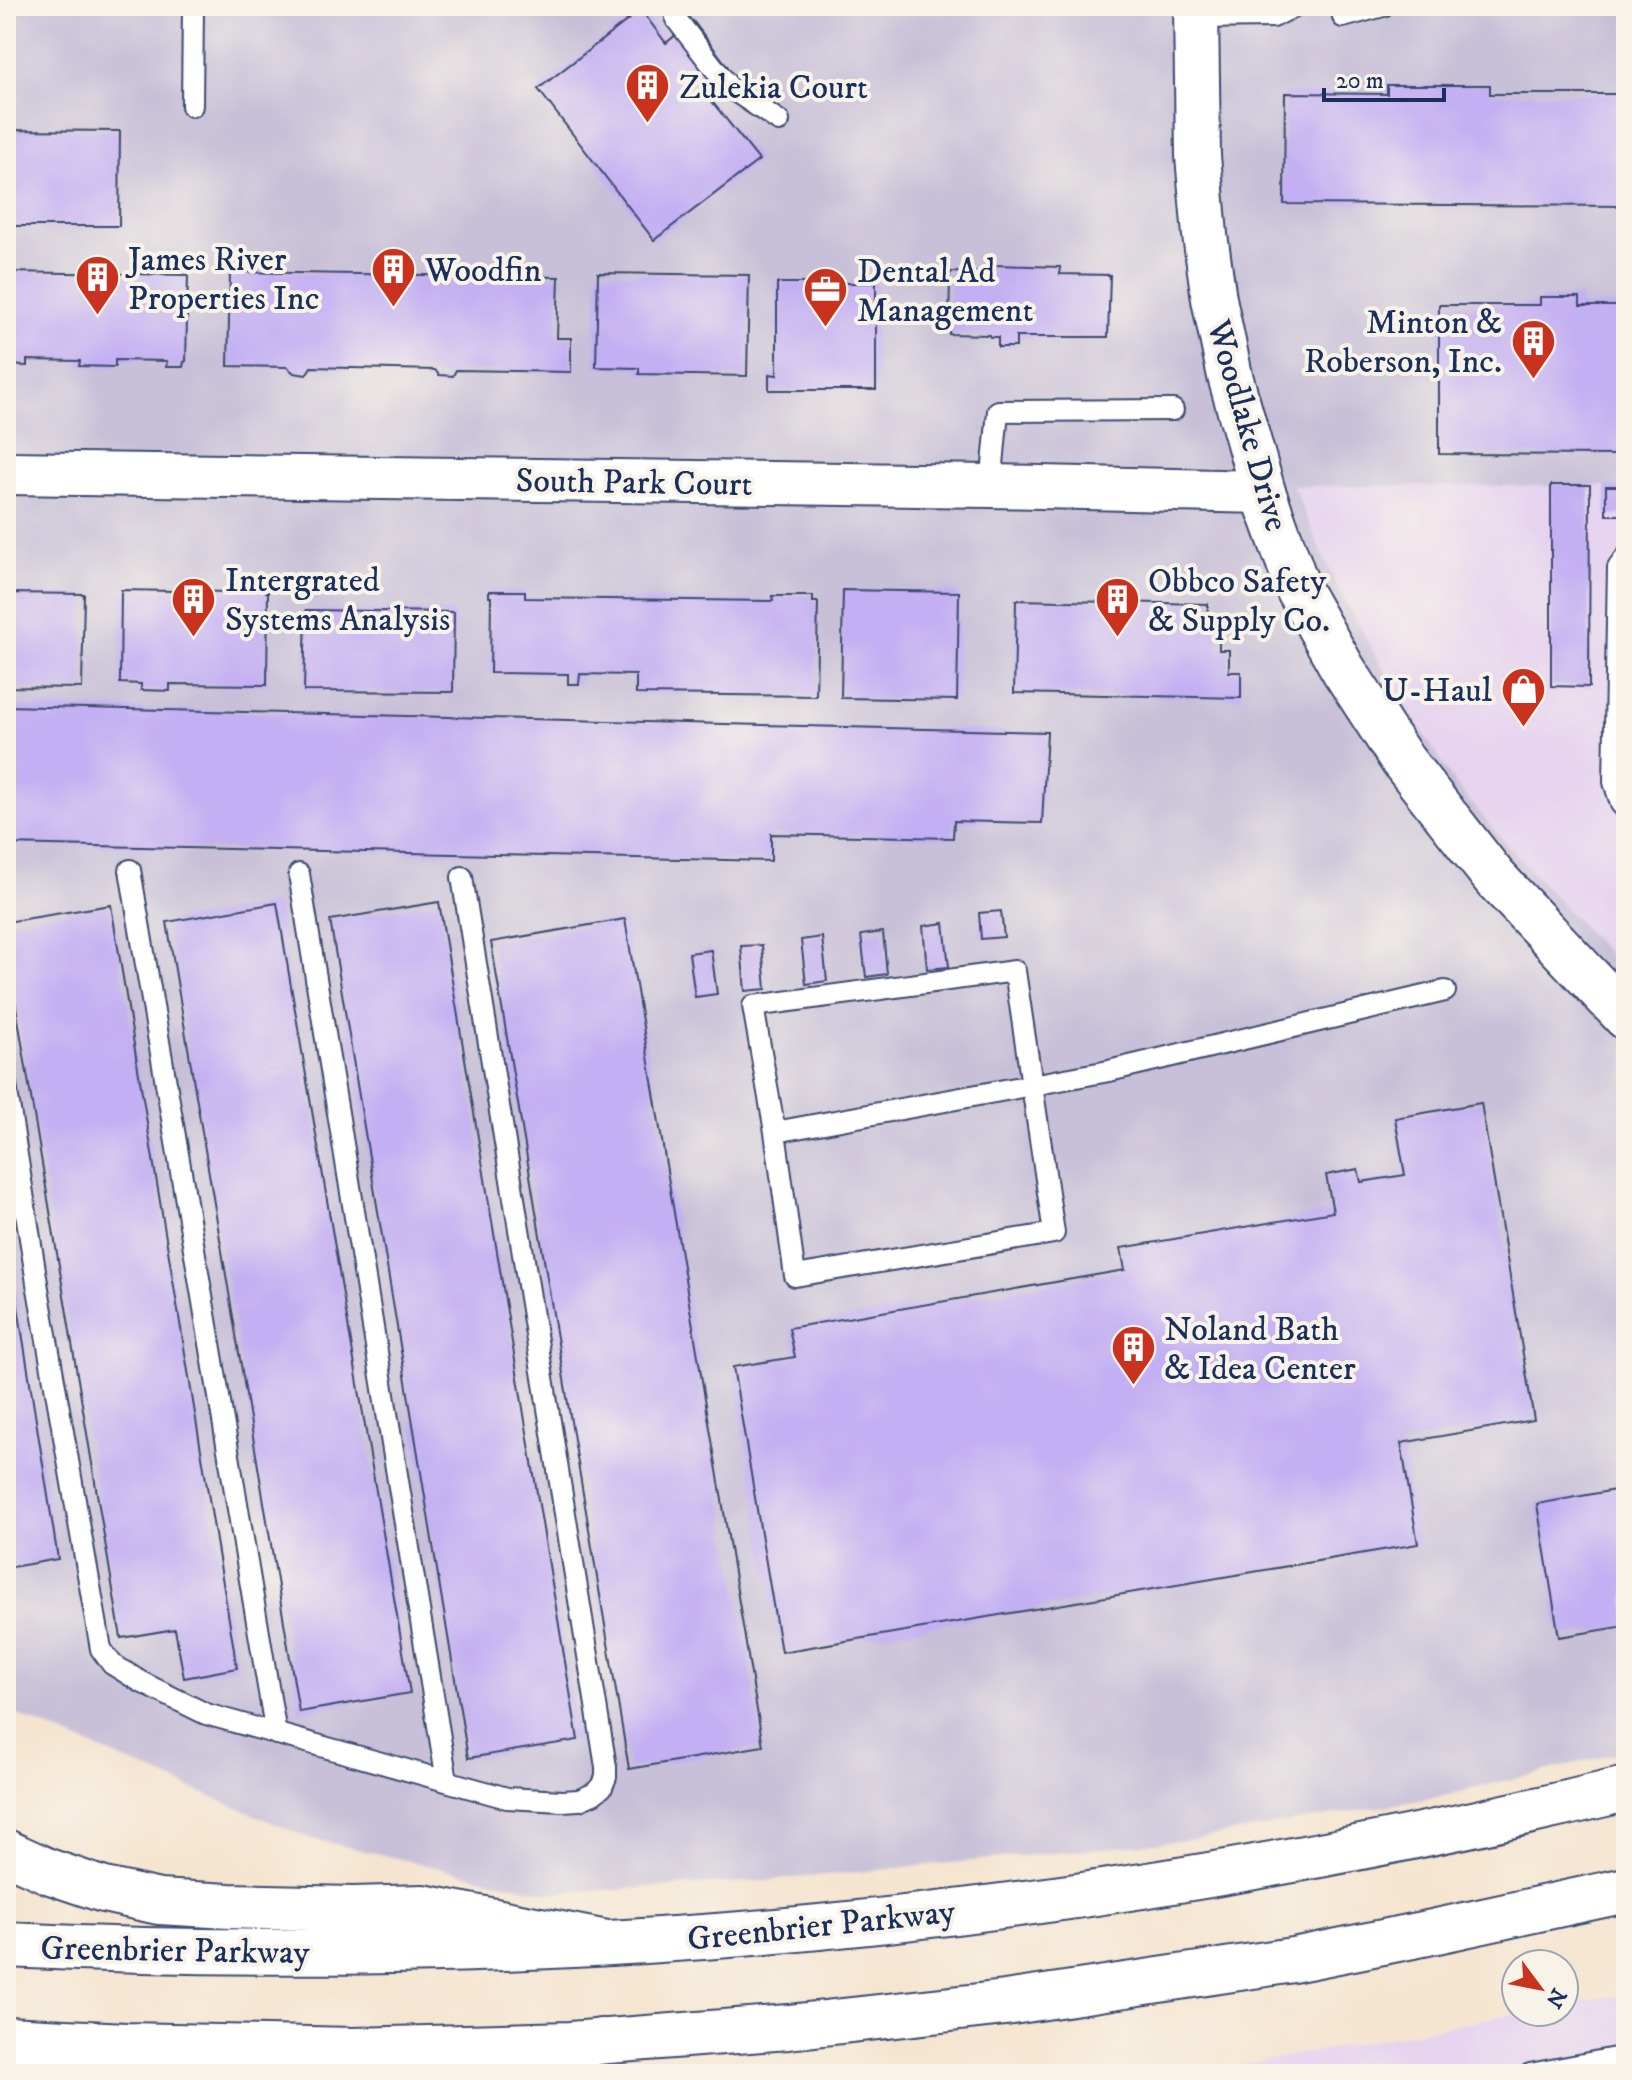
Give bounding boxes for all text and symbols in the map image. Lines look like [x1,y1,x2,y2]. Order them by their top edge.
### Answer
scale bar [1324,52,1444,102]
building icon: Zulekia Court [624,62,672,125]
text: 20 m [1336,66,1384,96]
place label: Zulekia Court [679,67,868,109]
place label: James River Properties Inc [125,239,319,320]
building icon: Woodfin [370,245,418,308]
place label: Woodfin [424,250,542,292]
place label: Dental Ad Management [857,251,1033,332]
building icon: James River Properties Inc [73,254,121,317]
office icon: Dental Ad Management [802,266,850,329]
place label: Minton & Roberson, Inc. [1304,302,1502,383]
street label: Woodlake Drive [1197,314,1297,536]
building icon: Minton & Roberson, Inc. [1509,317,1557,380]
street label: South Park Court [515,460,753,506]
place label: Intergrated Systems Analysis [225,560,450,641]
place label: Obbco Safety & Supply Co. [1148,561,1330,642]
building icon: Intergrated Systems Analysis [170,575,218,638]
building icon: Obbco Safety & Supply Co. [1093,576,1141,639]
shop icon: U-Haul [1499,665,1547,728]
place label: U-Haul [1382,670,1493,712]
place label: Noland Bath & Idea Center [1164,1309,1356,1390]
building icon: Noland Bath & Idea Center [1109,1324,1157,1387]
street label: Greenbrier Parkway [685,1891,958,1961]
street label: Greenbrier Parkway [40,1928,311,1974]
north arrow [1500,1948,1580,2028]
text: N [1539,1983,1572,2013]

